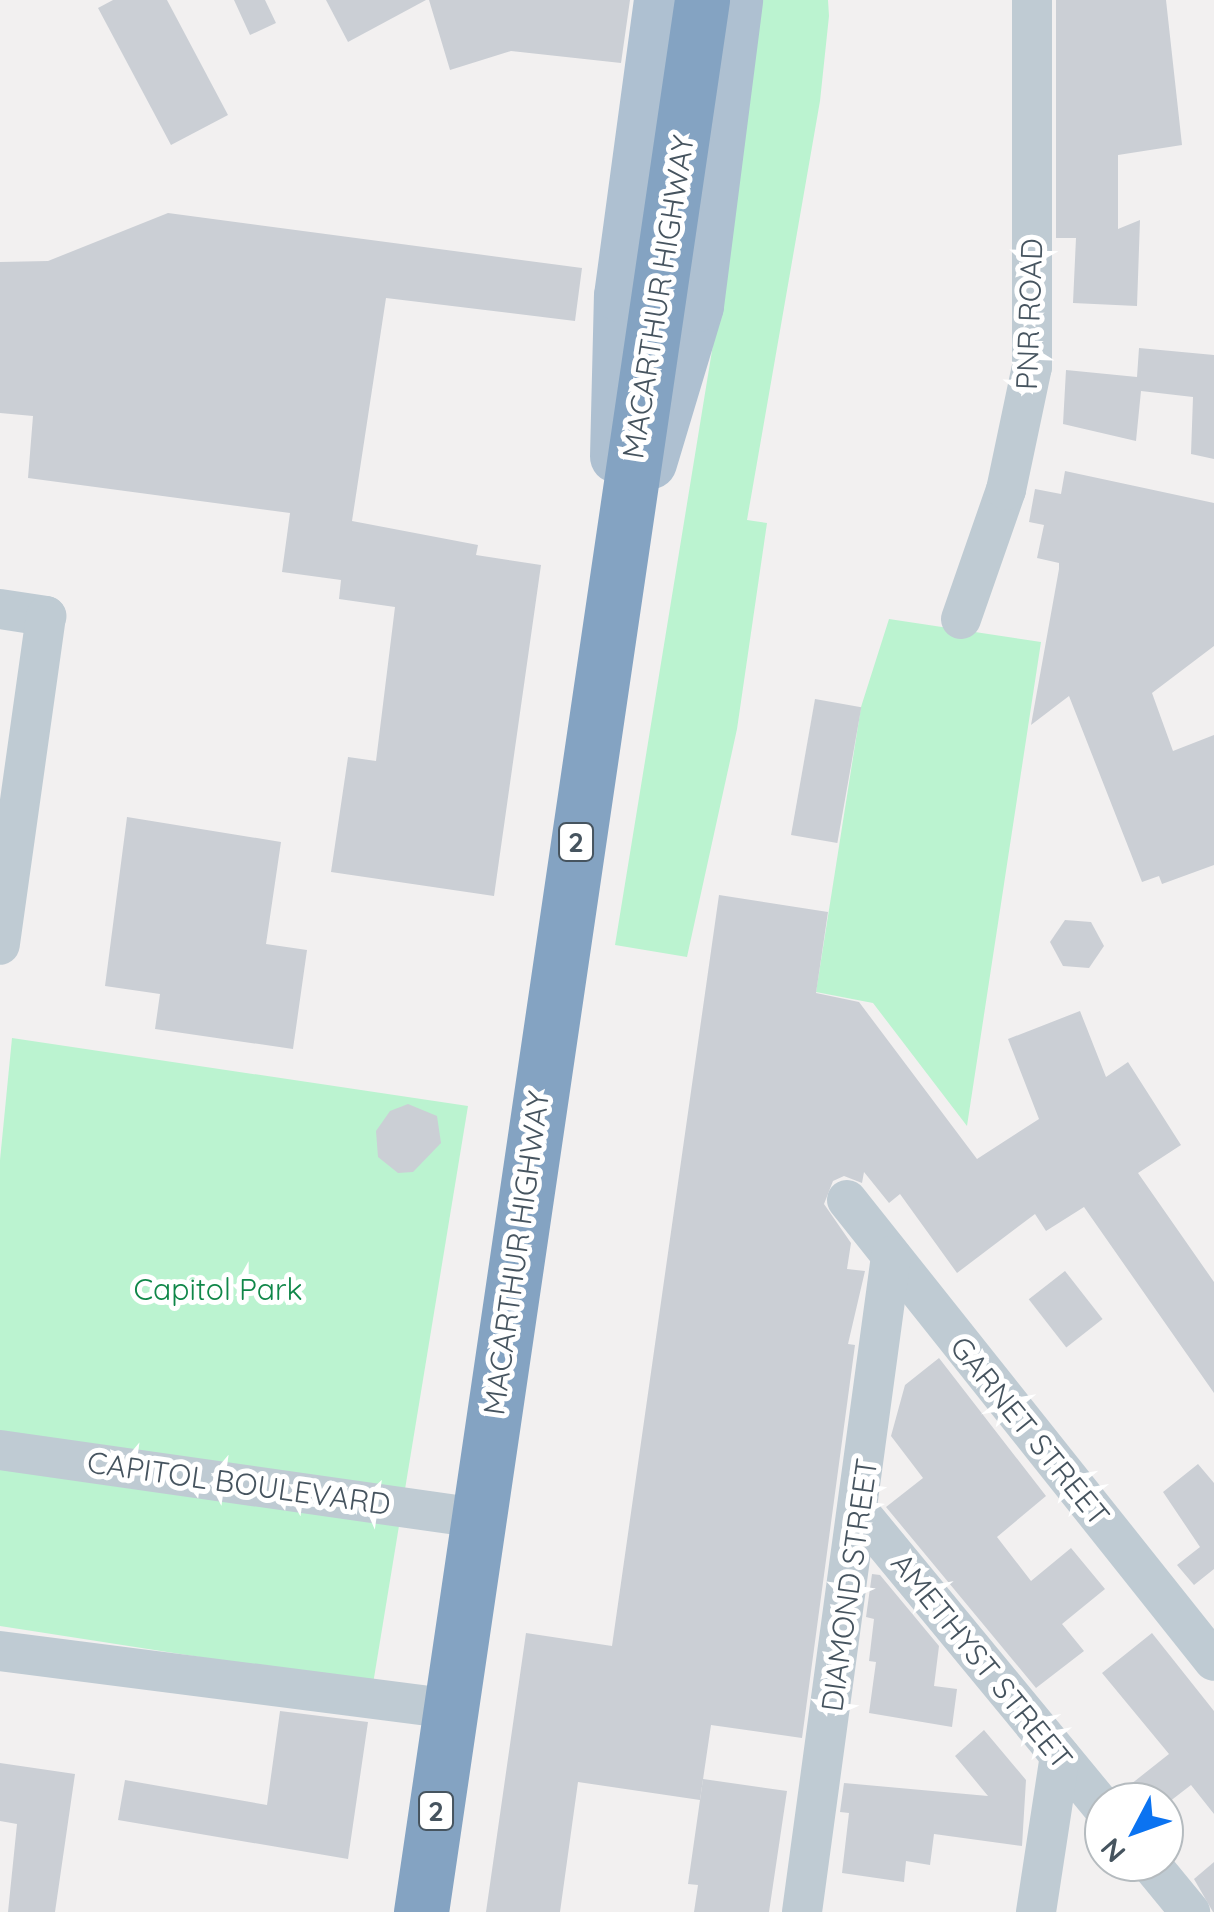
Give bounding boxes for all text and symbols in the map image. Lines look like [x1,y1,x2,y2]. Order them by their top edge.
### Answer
street label: MACARTHUR HIGHWAY [615,133,701,461]
street label: PNR ROAD [1008,238,1050,390]
road number: 2 [556,819,596,865]
street label: MACARTHUR HIGHWAY [475,1089,557,1417]
park label: Capitol Park [133,1271,303,1307]
street label: GARNET STREET [943,1329,1117,1533]
street label: CAPITOL BOULEVARD [85,1444,393,1522]
street label: DIAMOND STREET [813,1456,885,1714]
street label: AMETHYST STREET [884,1546,1080,1776]
north arrow [1084,1782,1184,1882]
road number: 2 [416,1788,456,1834]
text: N [1093,1831,1132,1870]

